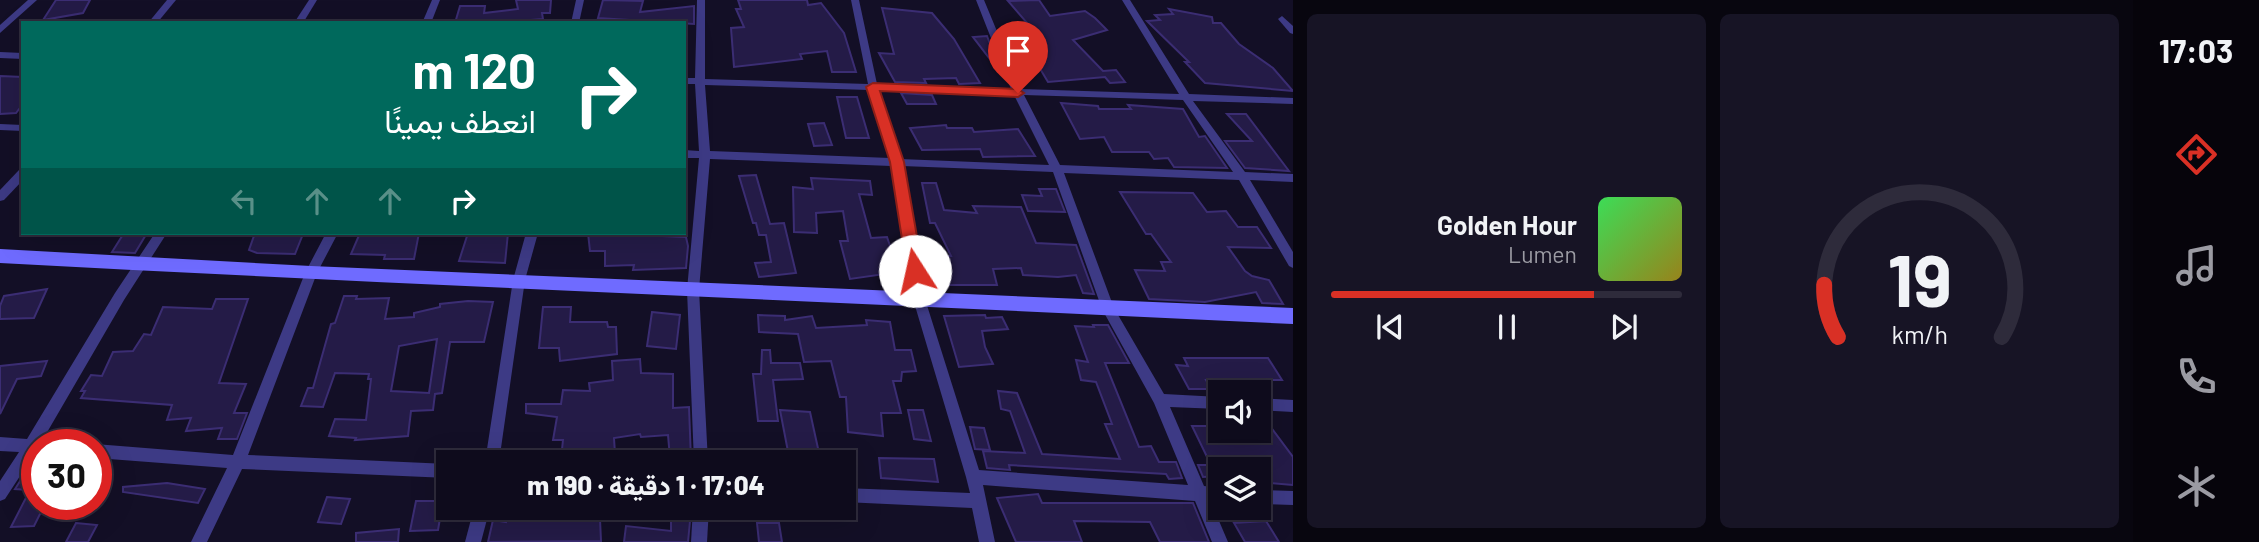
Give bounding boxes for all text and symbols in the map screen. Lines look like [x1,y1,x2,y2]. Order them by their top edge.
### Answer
pin [988,21,1048,93]
text: 17:03 [2159,31,2233,69]
icon: arrive [999,32,1037,70]
text: 120 m [413,40,536,99]
icon: right [560,49,651,140]
text: انعطف يمينًا [384,101,536,139]
icon: directions [2172,130,2221,179]
icon: left [225,182,263,220]
icon: ahead [298,182,336,220]
icon: ahead [371,182,409,220]
icon: right [444,182,482,220]
text: Golden Hour [1437,209,1577,240]
position arrow [878,234,952,308]
text: 19 [1887,234,1952,322]
text: Lumen [1508,240,1577,268]
icon: music [2172,241,2221,290]
icon: previous [1371,308,1409,346]
icon: pause [1488,308,1526,346]
icon: next [1605,308,1643,346]
text: km/h [1891,319,1948,349]
icon: phone [2172,352,2221,401]
map controls [1208,380,1271,520]
button: sound [1208,380,1271,443]
speed limit sign: 30 [21,429,112,520]
button: layers [1208,457,1271,520]
icon: climate [2172,462,2221,511]
text: 17:04 · 1 دقيقة · 190 m [527,469,765,500]

